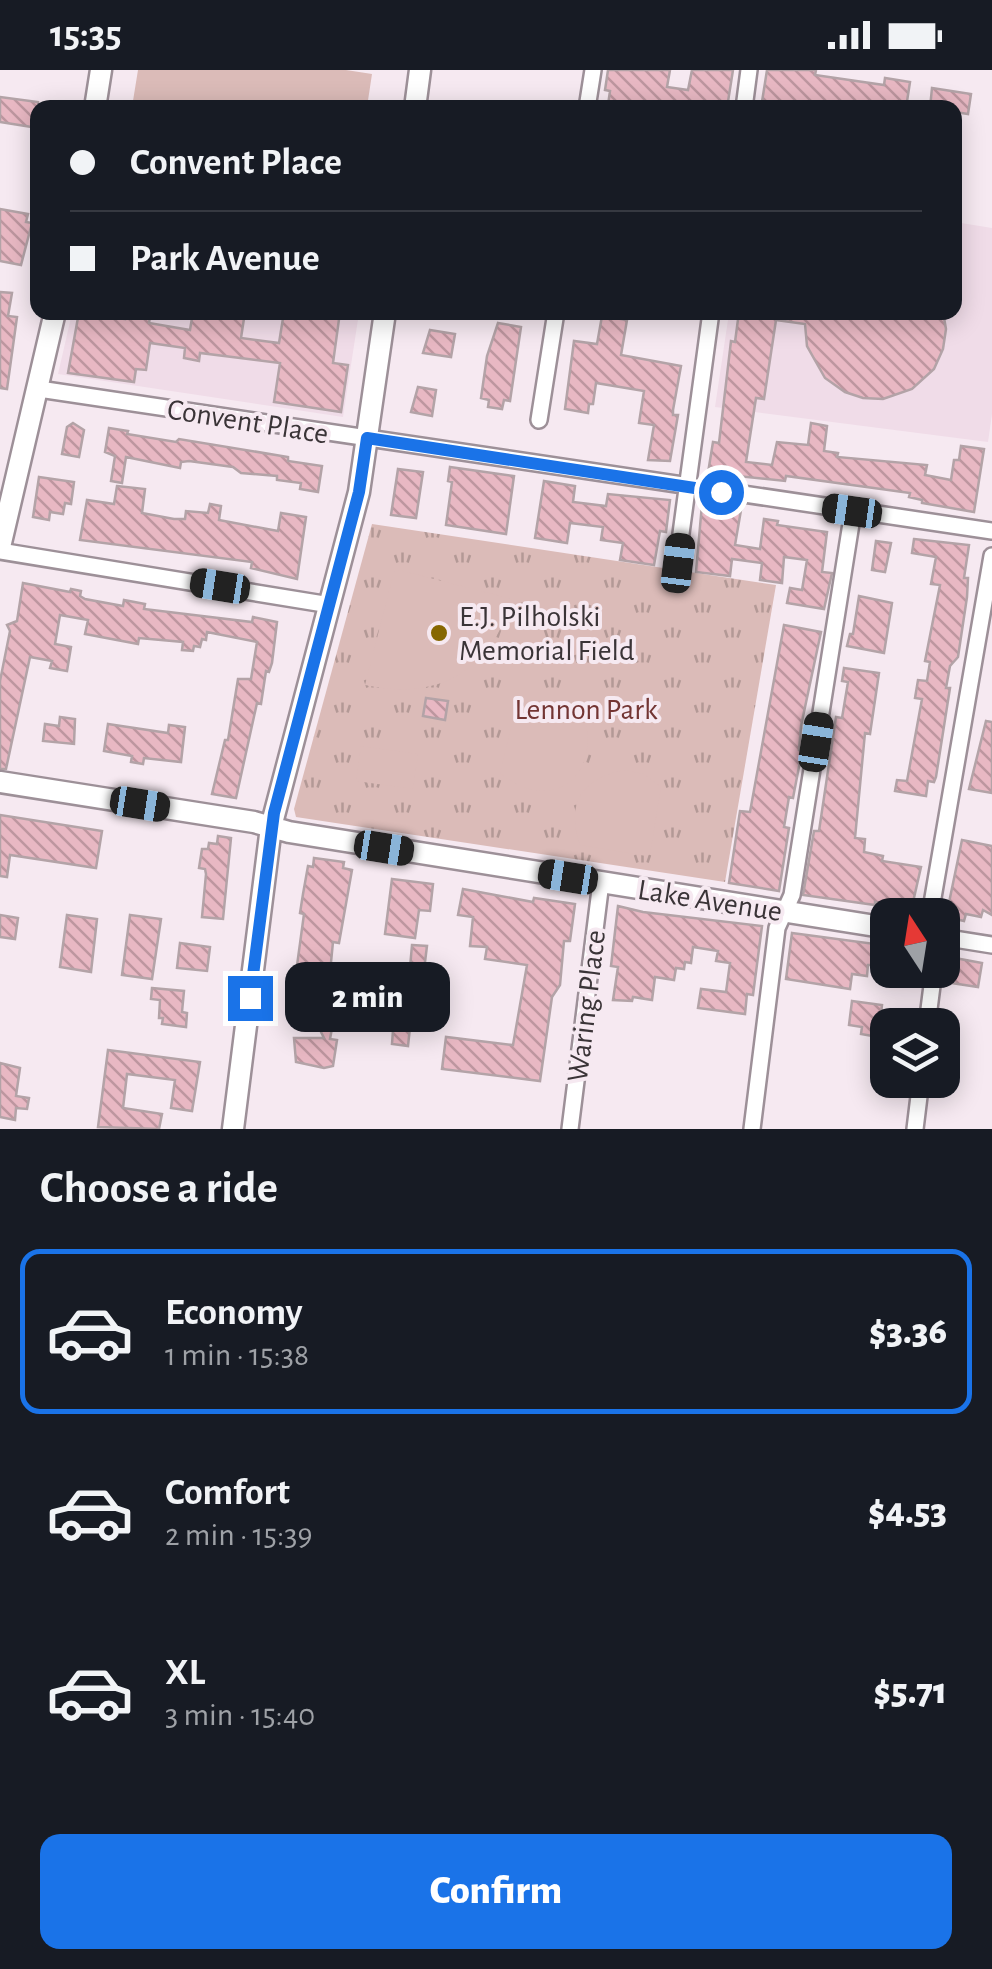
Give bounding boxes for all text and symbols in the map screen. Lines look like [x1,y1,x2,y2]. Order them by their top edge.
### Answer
text: 15:35 [50,16,122,54]
text: Convent Place [130,144,342,182]
text: Park Avenue [130,240,320,278]
street label: Convent Place [165,394,331,450]
route start [699,470,744,515]
car [820,492,884,530]
car [659,531,697,595]
car [188,566,252,606]
place label: E.J. Pilholski Memorial Field [459,602,635,666]
marker: E.J. Pilholski Memorial Field [428,622,450,644]
park label: Lennon Park [514,695,658,725]
car [796,710,836,774]
car [108,784,172,824]
car [352,828,416,868]
car [536,857,600,897]
street label: Lake Avenue [636,875,784,927]
north arrow [870,898,960,988]
map controls [870,898,960,1098]
street label: Waring Place [563,928,611,1084]
callout: 2 min [285,963,450,1033]
route end [228,976,273,1021]
text: 2 min [332,981,403,1013]
button: layers [870,1008,960,1098]
text: Choose a ride [40,1166,278,1211]
icon: car [45,1287,135,1377]
text: Economy [165,1294,303,1332]
text: $3.36 [869,1313,947,1351]
text: 1 min · 15:38 [165,1339,309,1371]
icon: car [45,1467,135,1557]
text: Comfort [165,1474,290,1512]
text: $4.53 [868,1493,947,1531]
text: 2 min · 15:39 [165,1519,313,1551]
icon: car [45,1647,135,1737]
text: XL [165,1654,205,1692]
text: $5.71 [874,1673,947,1711]
text: 3 min · 15:40 [165,1699,315,1731]
button: Confirm [40,1834,952,1949]

